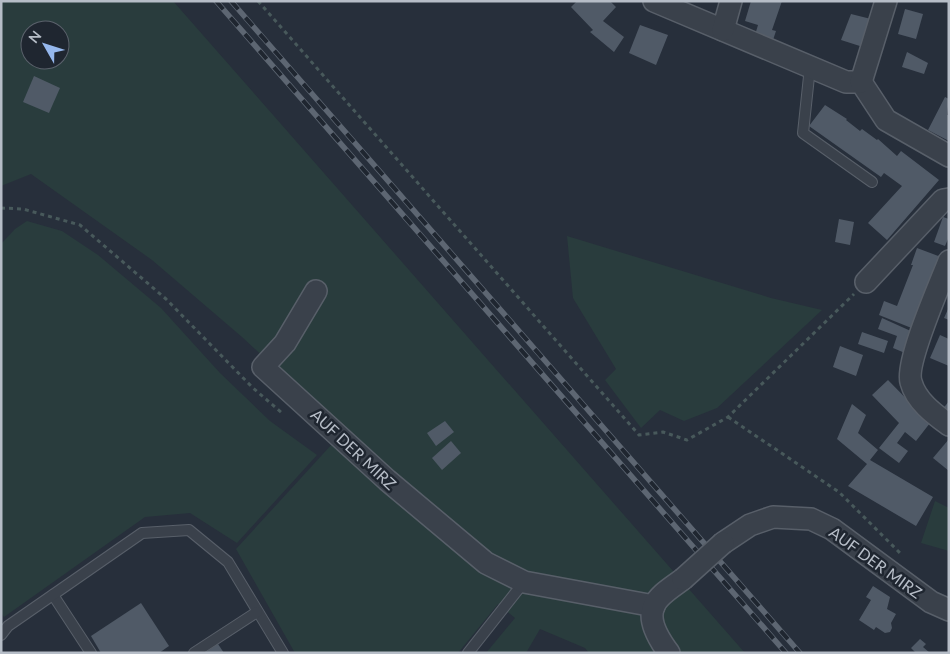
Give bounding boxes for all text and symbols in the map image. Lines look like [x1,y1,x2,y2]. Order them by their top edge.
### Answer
north arrow [20,20,70,70]
text: N [25,27,45,46]
street label: AUF DER MIRZ [307,405,401,494]
street label: AUF DER MIRZ [826,522,926,602]

